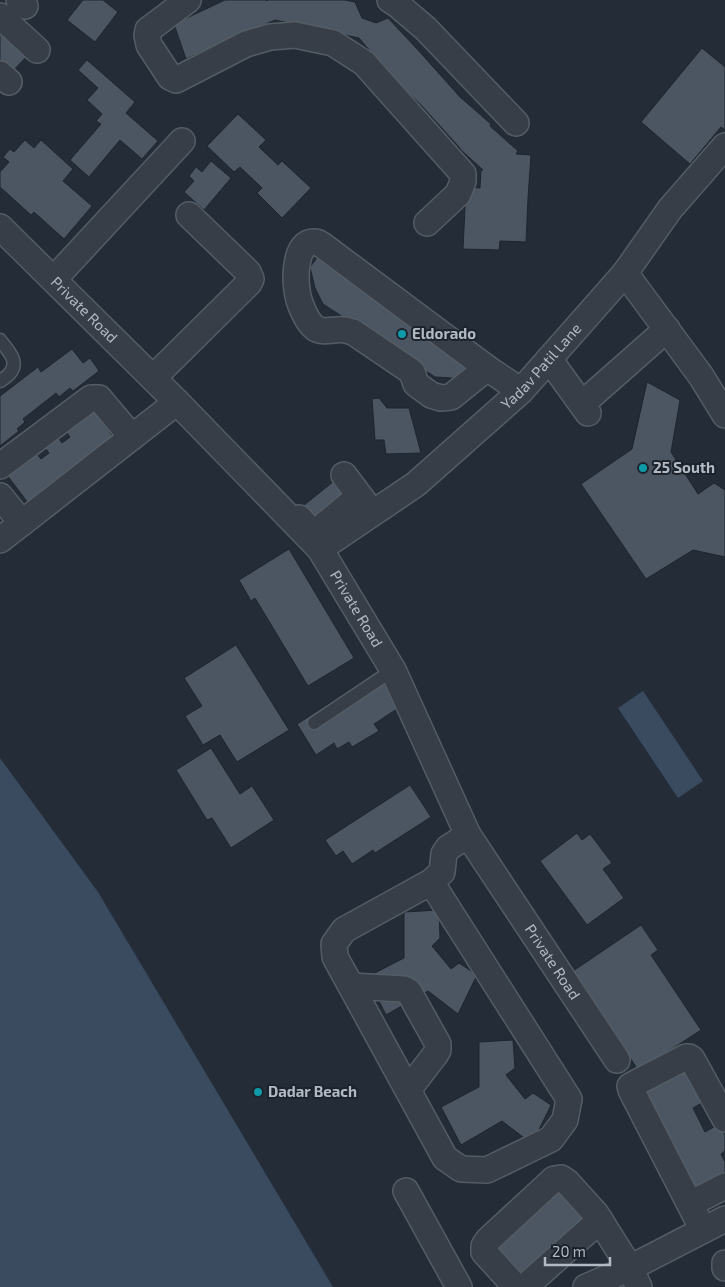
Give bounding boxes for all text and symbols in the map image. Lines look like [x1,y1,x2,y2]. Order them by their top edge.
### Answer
street label: Private Road [48,272,122,346]
street label: Yadav Patil Lane [497,319,585,413]
place label: Eldorado [412,324,476,342]
marker: Eldorado [396,328,408,340]
place label: 25 South [653,458,715,476]
marker: 25 South [637,462,649,474]
street label: Private Road [327,567,387,650]
street label: Private Road [522,921,584,1003]
place label: Dadar Beach [268,1082,357,1100]
marker: Dadar Beach [252,1086,264,1098]
scale bar [545,1234,610,1266]
text: 20 m [552,1242,586,1260]

